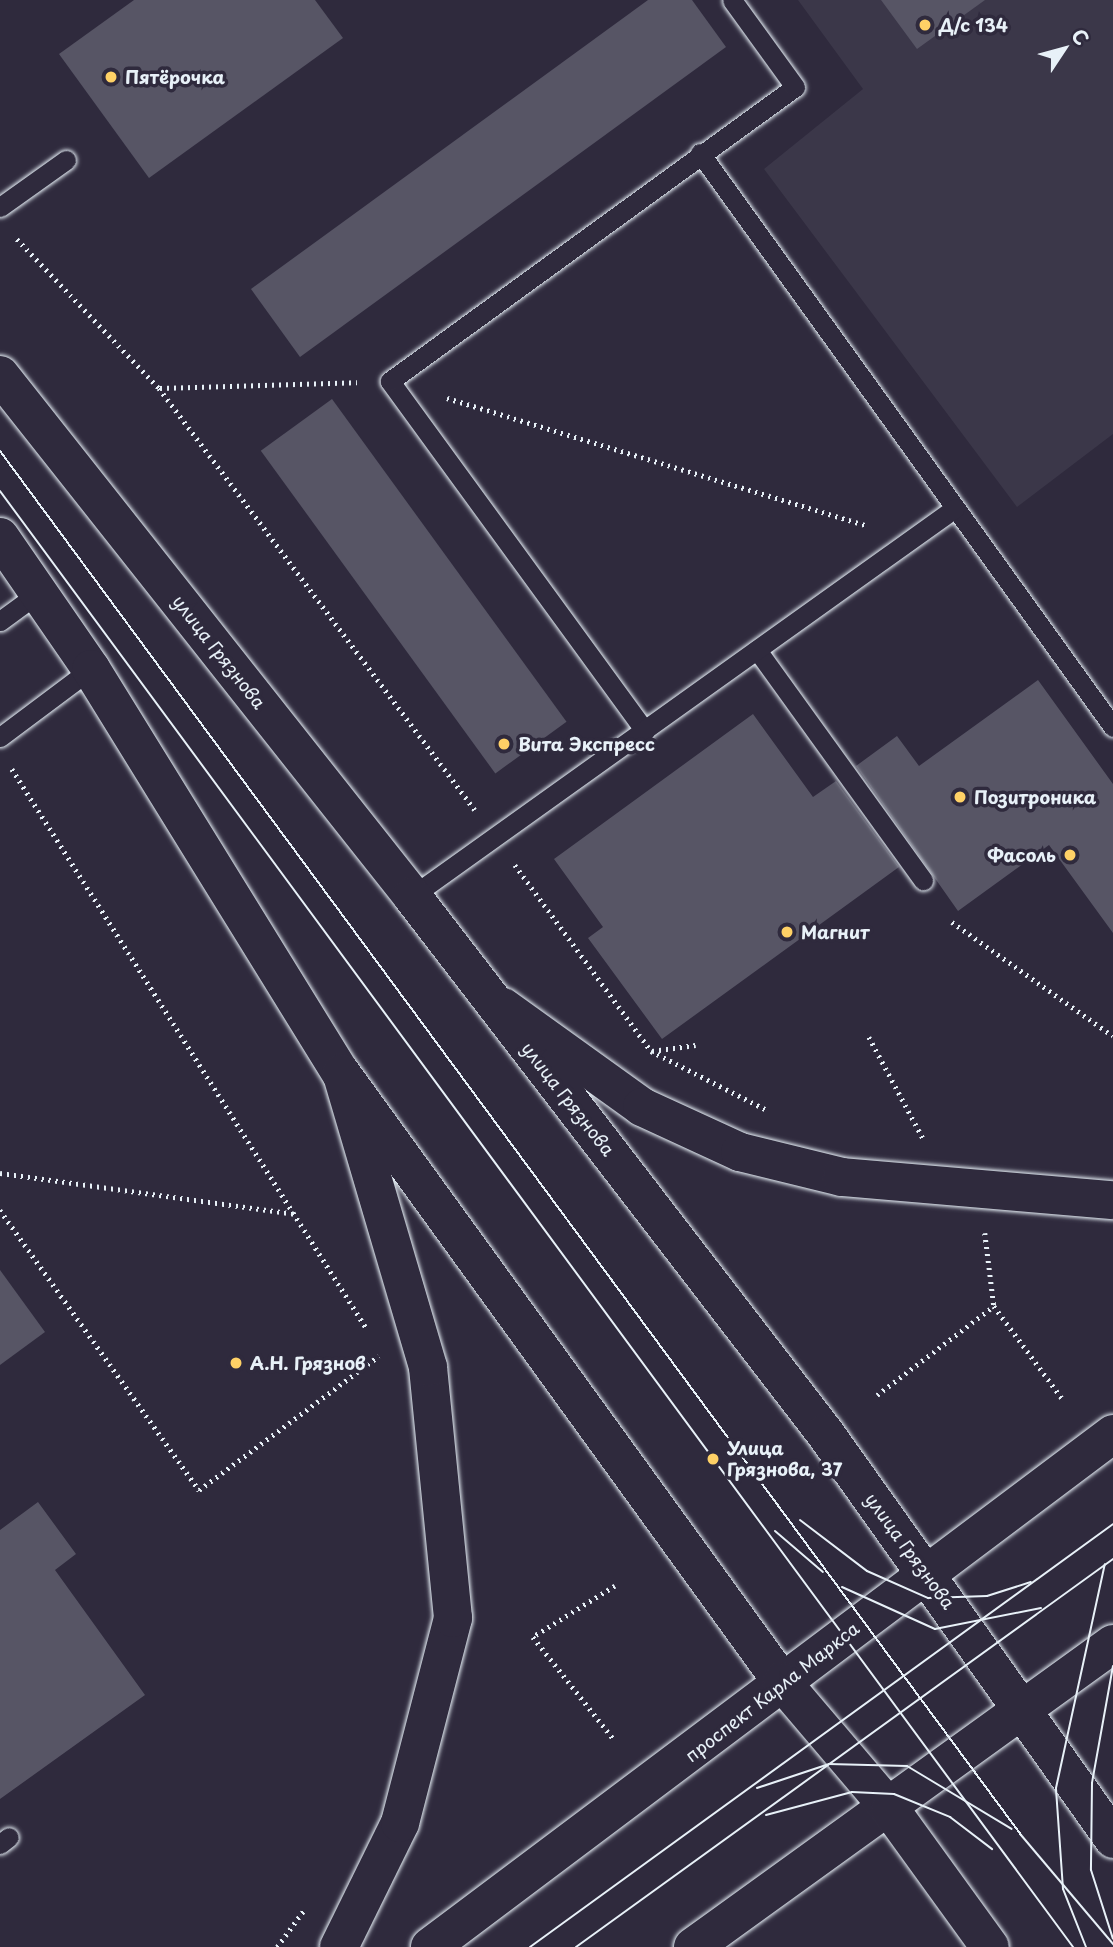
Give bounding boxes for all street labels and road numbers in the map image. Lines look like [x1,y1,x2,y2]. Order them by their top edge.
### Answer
street label: улица Грязнова [168,590,270,714]
street label: улица Грязнова [517,1037,619,1161]
street label: улица Грязнова [860,1488,960,1614]
street label: проспект Карла Маркса [680,1617,864,1767]

